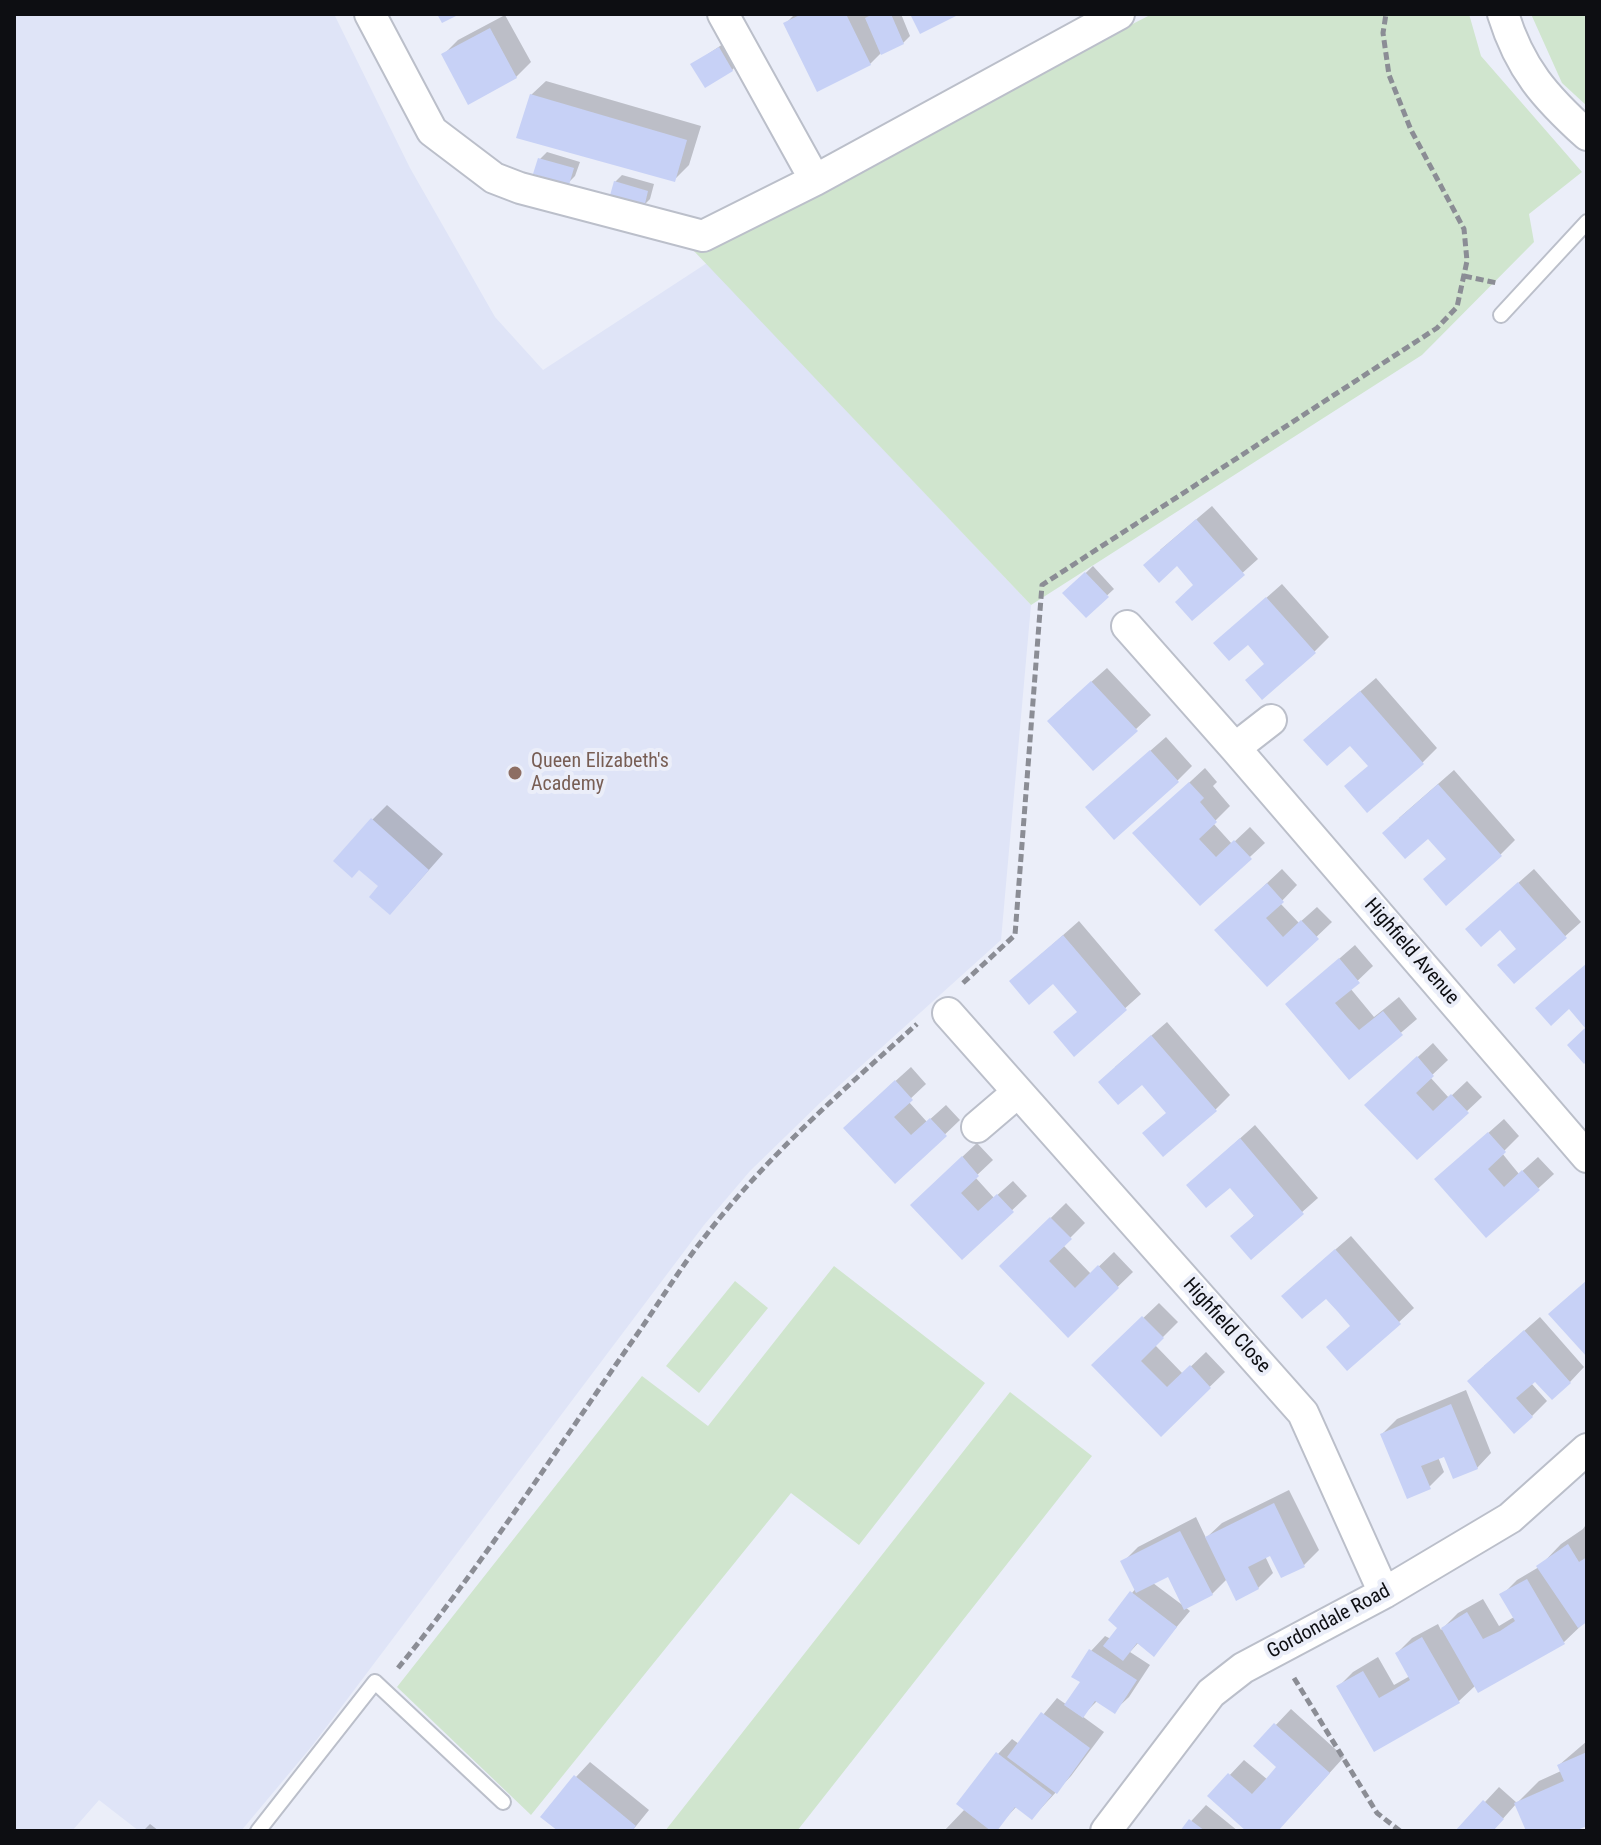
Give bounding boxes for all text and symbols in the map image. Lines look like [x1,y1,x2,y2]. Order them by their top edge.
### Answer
place label: Queen Elizabeth's Academy [531,750,669,797]
marker: Queen Elizabeth's Academy [506,764,524,782]
street label: Highfield Avenue [1359,894,1463,1010]
street label: Highfield Close [1177,1274,1275,1378]
street label: Gordondale Road [1263,1580,1395,1664]

